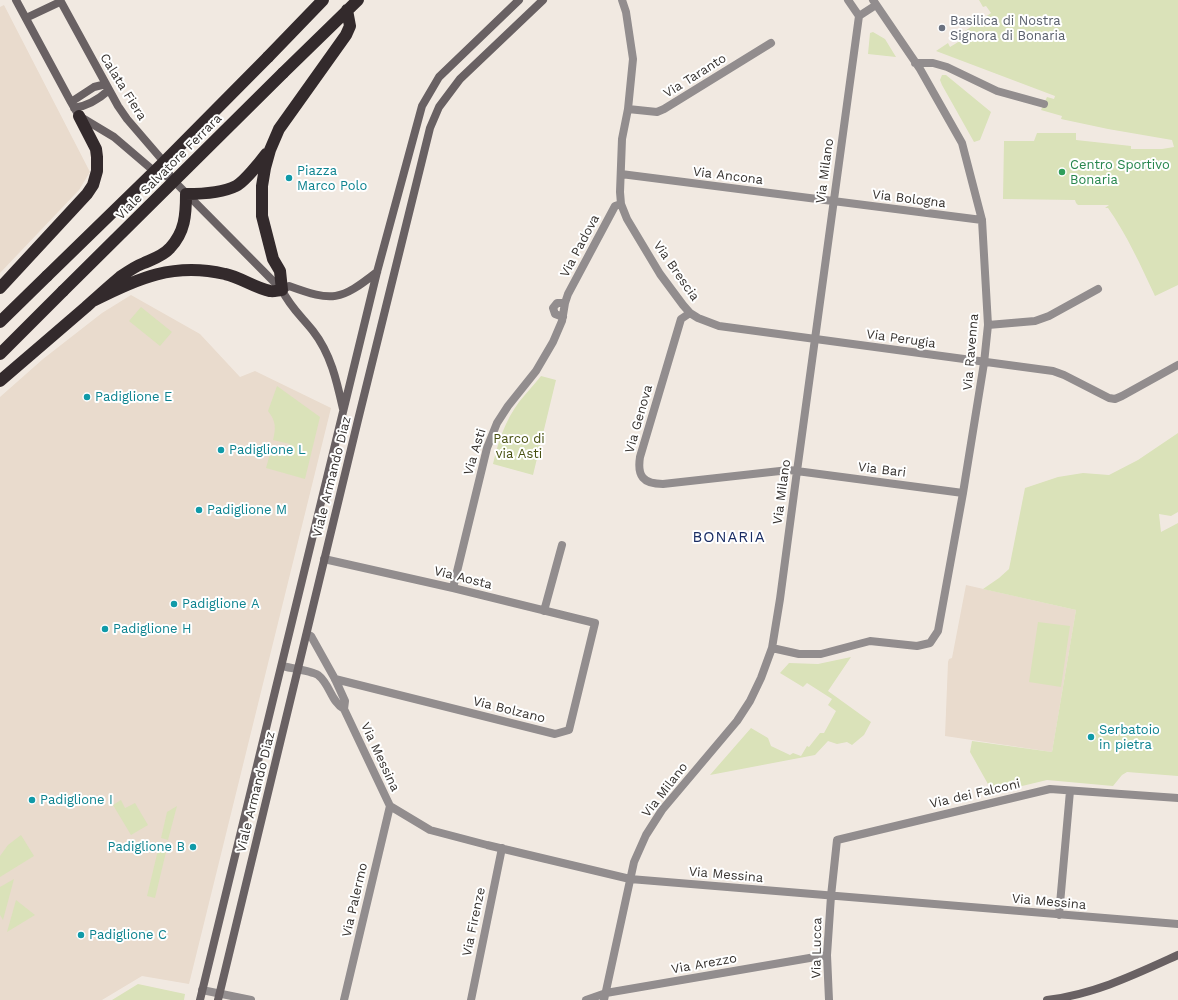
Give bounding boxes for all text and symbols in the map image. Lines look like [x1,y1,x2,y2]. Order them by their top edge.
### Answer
place label: Basilica di Nostra Signora di Bonaria [950,13,1065,44]
marker: Basilica di Nostra Signora di Bonaria [937,23,947,33]
street label: Calata Fiera [96,51,150,123]
street label: Via Taranto [661,51,729,101]
street label: Viale Salvatore Ferrara [113,111,225,223]
street label: Via Milano [813,138,837,204]
place label: Centro Sportivo Bonaria [1070,157,1170,188]
place label: Piazza Marco Polo [297,163,367,194]
street label: Via Ancona [692,164,764,188]
marker: Centro Sportivo Bonaria [1057,167,1067,177]
marker: Piazza Marco Polo [284,173,294,183]
street label: Via Bologna [871,187,947,211]
street label: Via Padova [557,212,603,280]
street label: Via Brescia [650,238,702,304]
street label: Via Ravenna [960,313,982,391]
street label: Via Perugia [865,326,937,352]
street label: Via Genova [622,383,656,455]
place label: Padiglione E [95,389,172,405]
marker: Padiglione E [82,392,92,402]
street label: Viale Armando Diaz [309,415,355,539]
street label: Via Asti [461,427,489,477]
park label: Parco di via Asti [493,431,545,462]
place label: Padiglione L [229,442,306,458]
marker: Padiglione L [216,445,226,455]
street label: Via Milano [770,459,794,525]
street label: Via Bari [857,459,907,481]
place label: Padiglione M [207,502,287,518]
marker: Padiglione M [194,505,204,515]
district label: BONARIA [692,529,766,547]
street label: Via Aosta [432,563,494,593]
place label: Padiglione A [182,596,260,612]
marker: Padiglione A [169,599,179,609]
place label: Padiglione H [113,621,192,637]
marker: Padiglione H [100,624,110,634]
street label: Via Bolzano [471,693,547,727]
street label: Via Messina [357,720,403,794]
place label: Serbatoio in pietra [1099,722,1160,753]
street label: Viale Armando Diaz [233,730,279,854]
marker: Serbatoio in pietra [1086,732,1096,742]
street label: Via Milano [639,759,691,821]
street label: Via dei Falconi [928,776,1022,812]
place label: Padiglione I [40,792,113,808]
marker: Padiglione I [27,795,37,805]
place label: Padiglione B [107,839,185,855]
marker: Padiglione B [188,842,198,852]
street label: Via Palermo [339,861,371,939]
street label: Via Messina [688,864,764,886]
street label: Via Firenze [459,886,489,958]
street label: Via Messina [1011,891,1087,913]
street label: Via Lucca [809,917,825,979]
place label: Padiglione C [89,927,167,943]
marker: Padiglione C [76,930,86,940]
street label: Via Arezzo [670,951,738,977]

